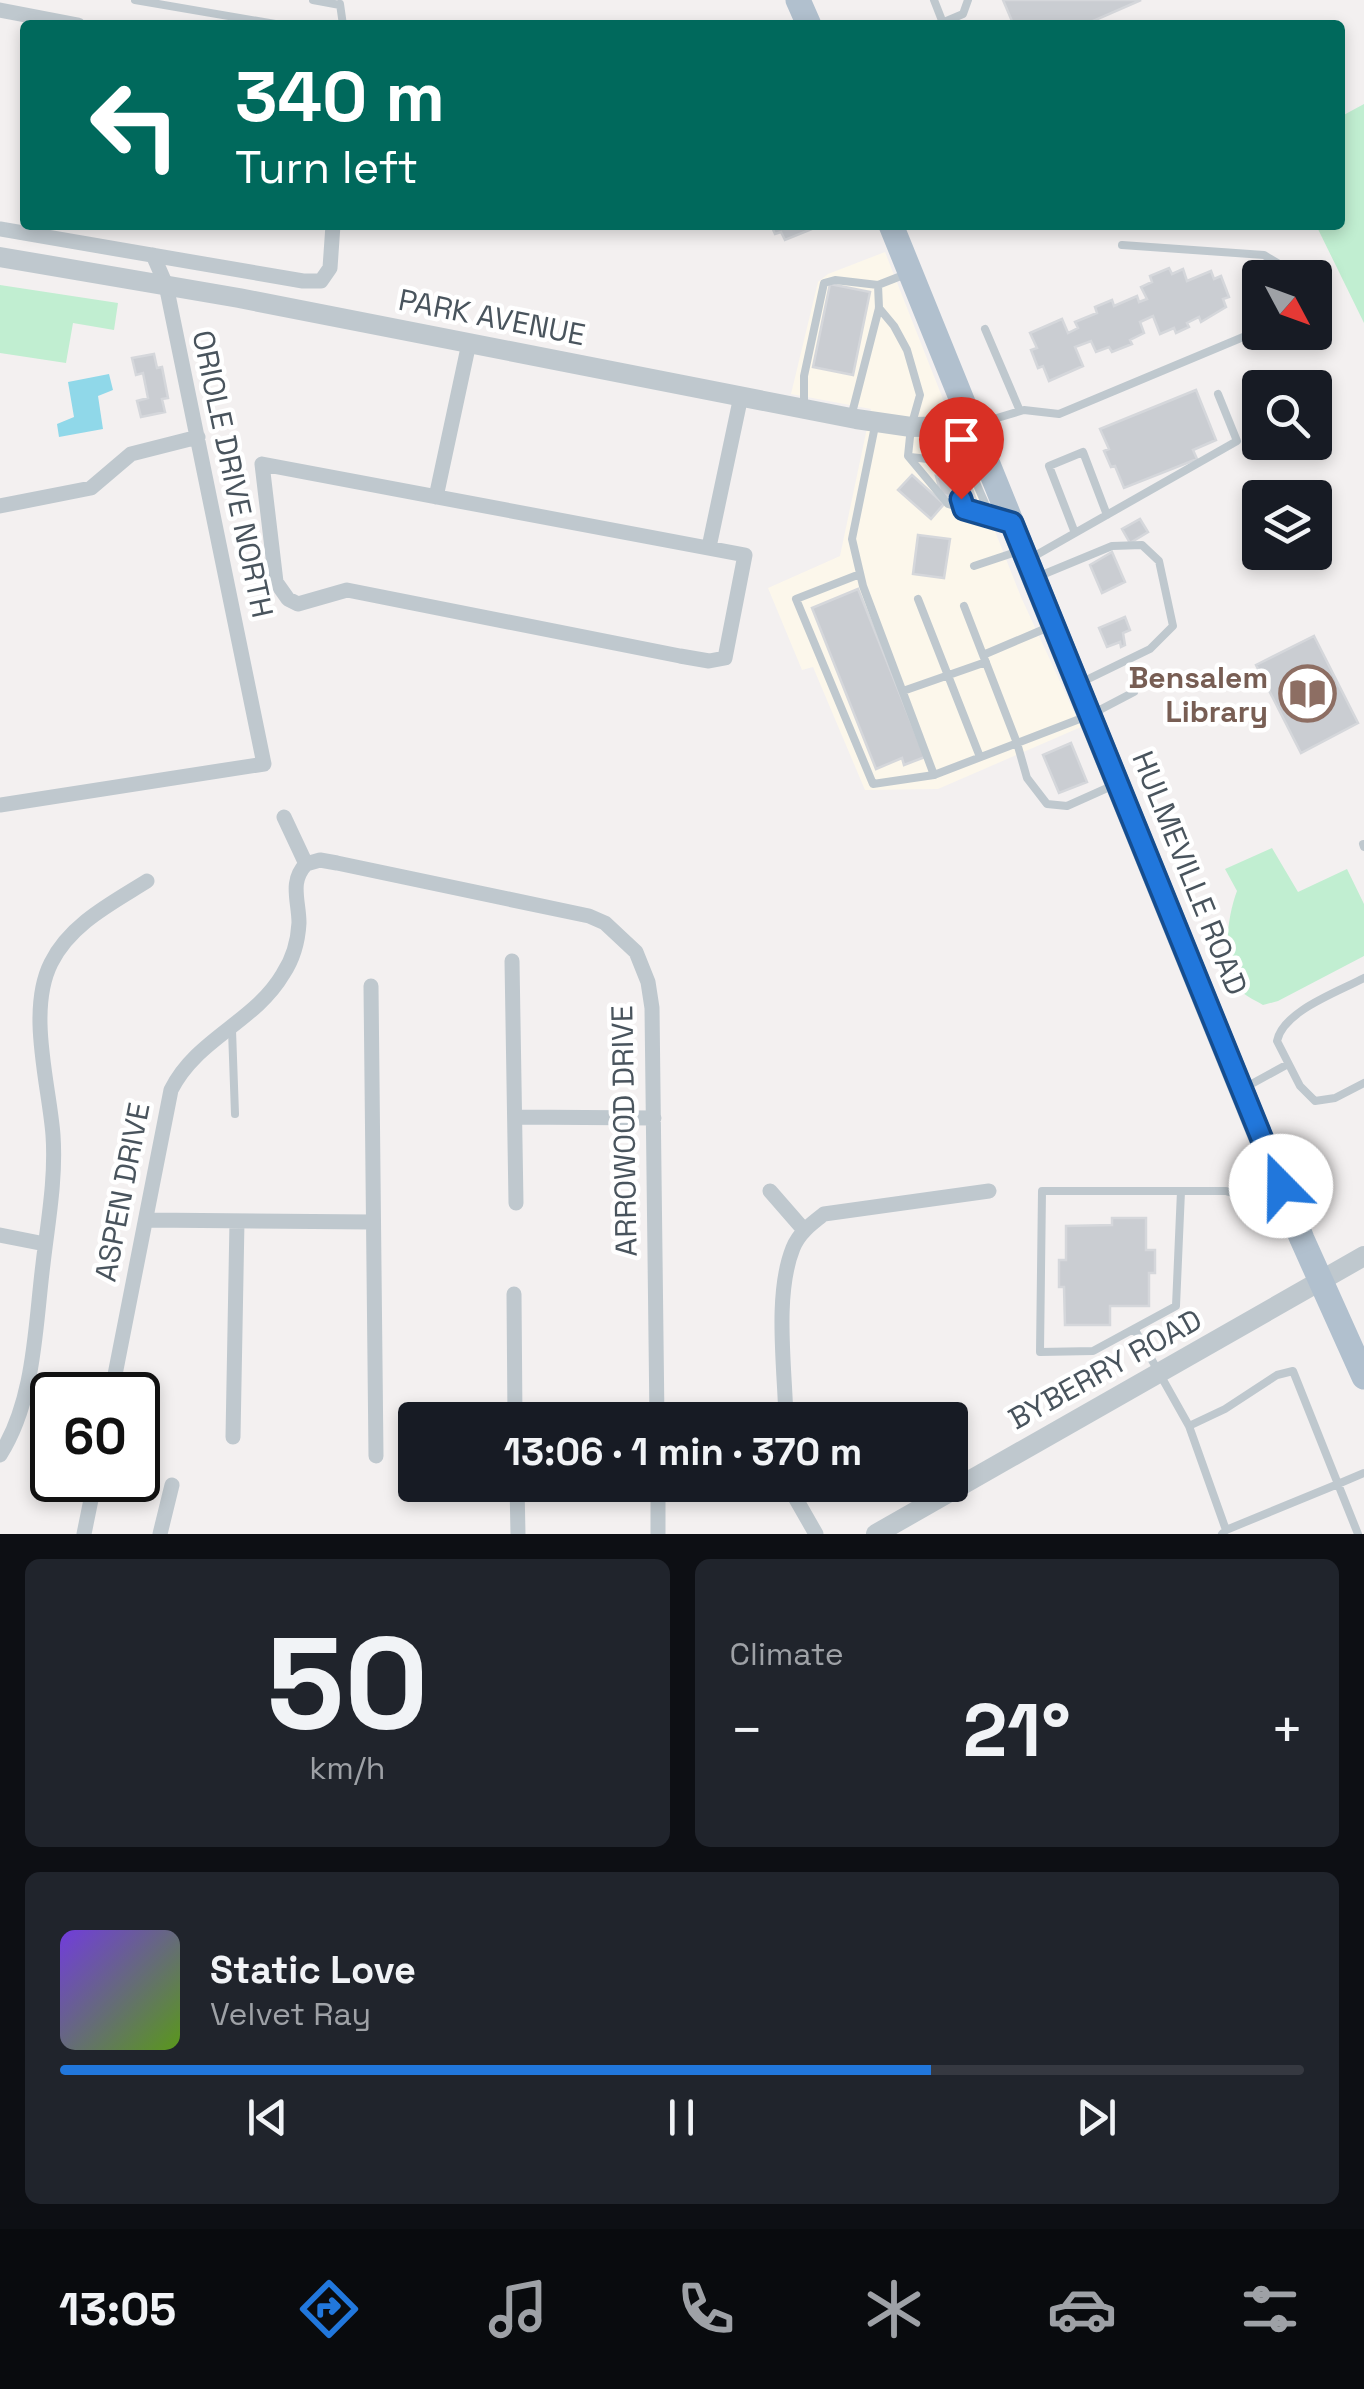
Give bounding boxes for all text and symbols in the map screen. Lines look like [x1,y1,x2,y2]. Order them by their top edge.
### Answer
text: 340 m [235,52,445,141]
icon: left [70,60,200,190]
text: Turn left [235,139,418,196]
north arrow [1242,260,1332,350]
map controls [1242,260,1332,570]
street label: PARK AVENUE [395,280,589,354]
street label: ORIOLE DRIVE NORTH [184,327,282,621]
button: search [1242,370,1332,460]
pin [919,397,1004,500]
icon: arrive [934,412,989,467]
button: layers [1242,480,1332,570]
place label: Bensalem Library [1128,658,1268,731]
library icon: Bensalem Library [1277,664,1337,724]
street label: HULMEVILLE ROAD [1123,745,1257,1001]
street label: ARROWOOD DRIVE [602,1005,646,1257]
street label: ASPEN DRIVE [86,1099,158,1285]
position arrow [1229,1134,1333,1238]
street label: BYBERRY ROAD [1002,1300,1208,1438]
speed limit sign: 60 [30,1372,160,1502]
text: 13:06 · 1 min · 370 m [504,1428,862,1476]
text: 50 [266,1600,428,1766]
text: Climate [730,1634,844,1674]
text: 21° [963,1682,1071,1778]
text: − [730,1695,764,1765]
text: + [1270,1695,1304,1765]
text: km/h [309,1748,385,1788]
text: Static Love [210,1946,416,1994]
text: Velvet Ray [210,1994,371,2034]
icon: previous [240,2090,295,2145]
icon: pause [654,2090,709,2145]
icon: next [1069,2090,1124,2145]
icon: directions [294,2274,364,2344]
icon: music [483,2274,553,2344]
icon: phone [671,2274,741,2344]
icon: climate [859,2274,929,2344]
icon: car [1047,2274,1117,2344]
icon: filters [1235,2274,1305,2344]
text: 13:05 [59,2281,176,2338]

